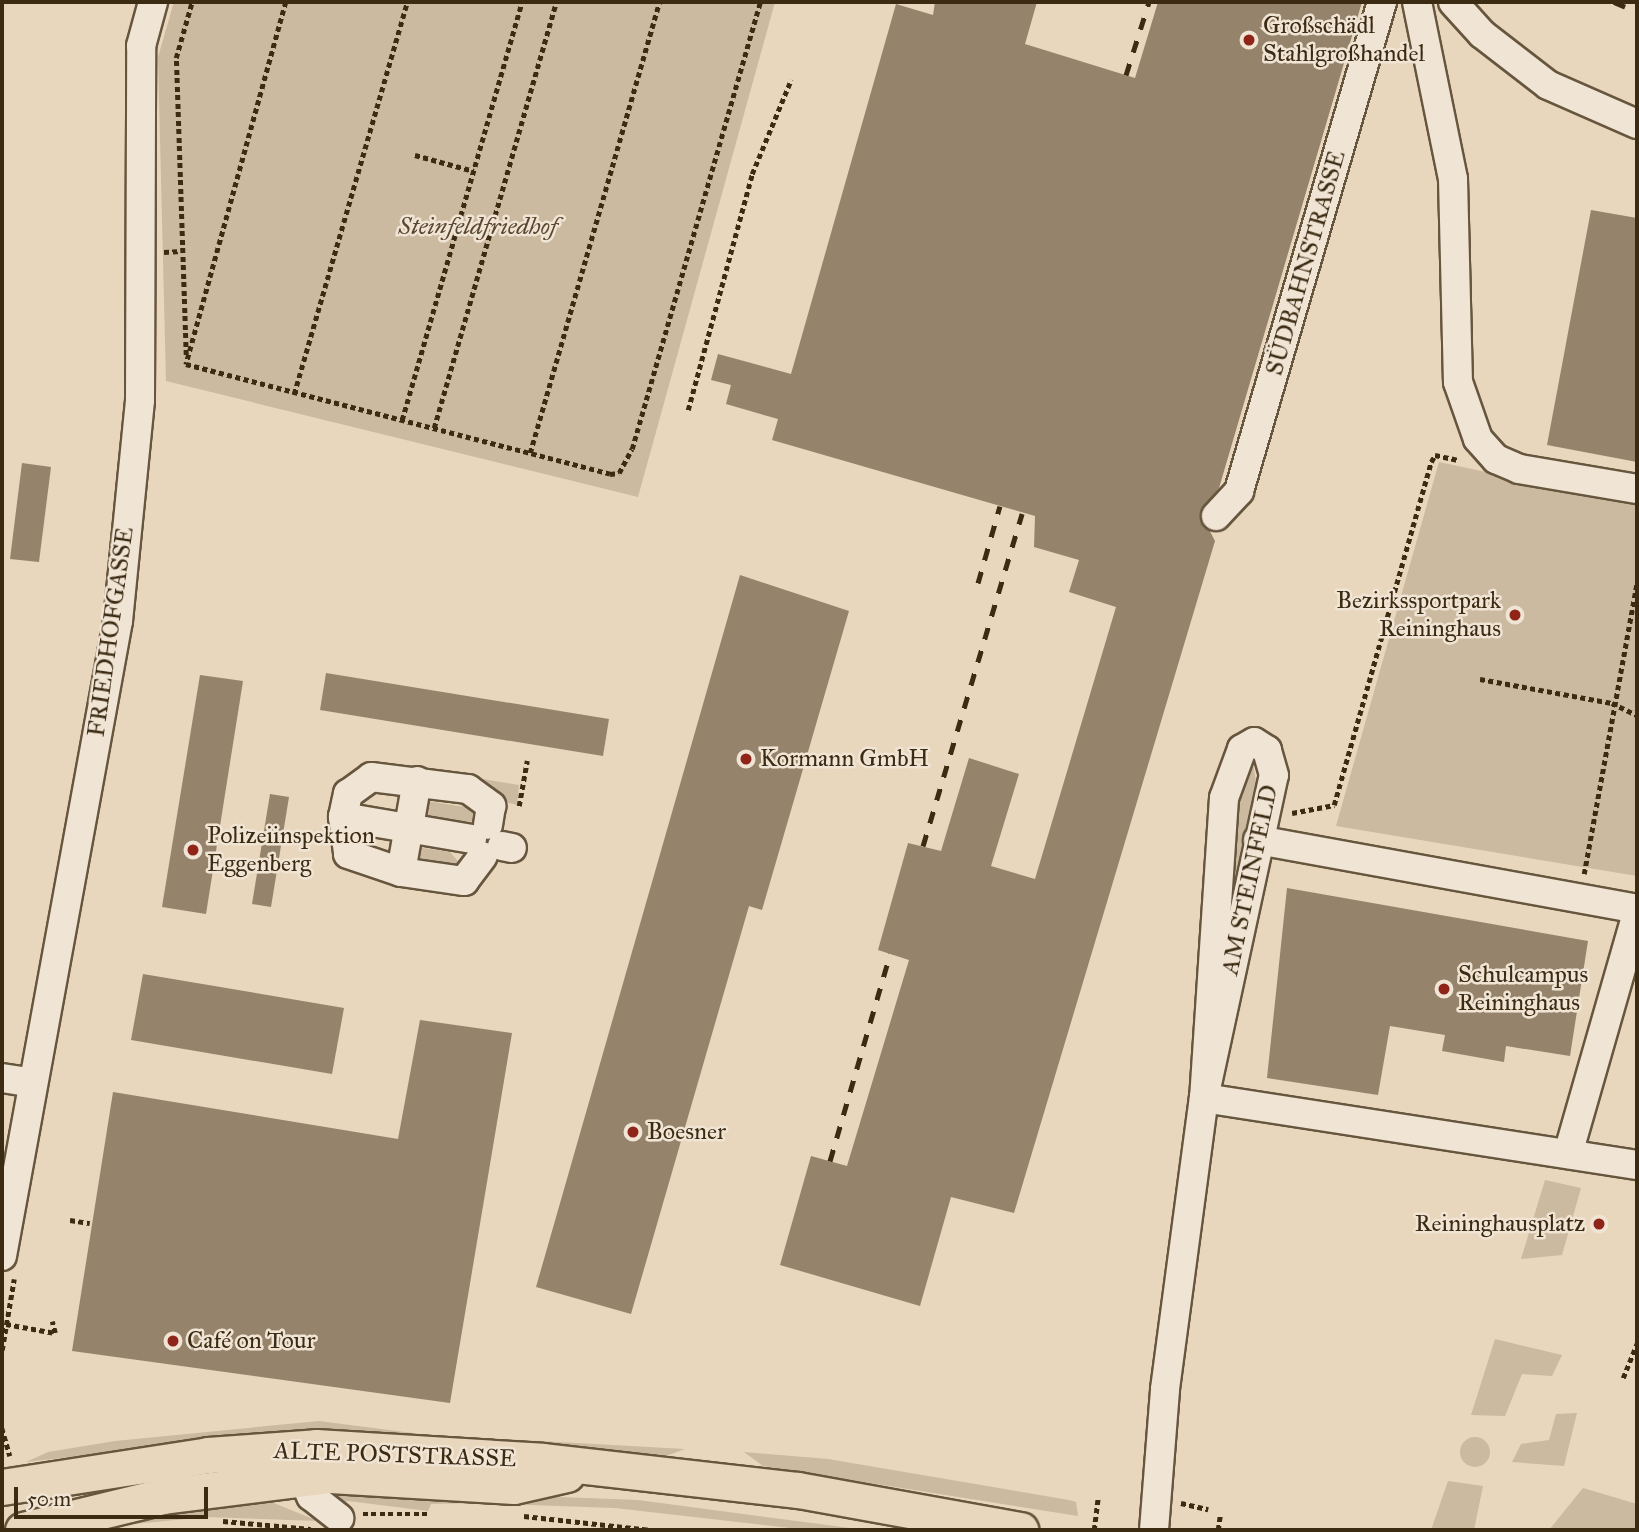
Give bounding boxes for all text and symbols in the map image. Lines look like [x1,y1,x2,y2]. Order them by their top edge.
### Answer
place label: Großschädl Stahlgroßhandel [1263,12,1425,68]
marker: Großschädl Stahlgroßhandel [1241,32,1257,48]
street label: SÜDBAHNSTRASSE [1260,147,1352,379]
park label: Steinfeldfriedhof [398,213,558,241]
street label: FRIEDHOFGASSE [82,525,140,739]
place label: Bezirkssportpark Reininghaus [1336,587,1501,643]
marker: Bezirkssportpark Reininghaus [1507,607,1523,623]
place label: Kormann GmbH [760,745,929,773]
marker: Kormann GmbH [738,751,754,767]
street label: AM STEINFELD [1216,782,1284,978]
place label: Polizeiinspektion Eggenberg [207,822,375,878]
marker: Polizeiinspektion Eggenberg [185,842,201,858]
place label: Schulcampus Reininghaus [1458,961,1588,1017]
marker: Schulcampus Reininghaus [1436,981,1452,997]
place label: Boesner [647,1118,726,1146]
marker: Boesner [625,1124,641,1140]
place label: Reininghausplatz [1415,1210,1585,1238]
marker: Reininghausplatz [1591,1216,1607,1232]
place label: Café on Tour [187,1327,315,1355]
marker: Café on Tour [165,1333,181,1349]
street label: ALTE POSTSTRASSE [273,1436,517,1474]
scale bar [18,1472,212,1516]
text: 50 m [27,1486,71,1512]

